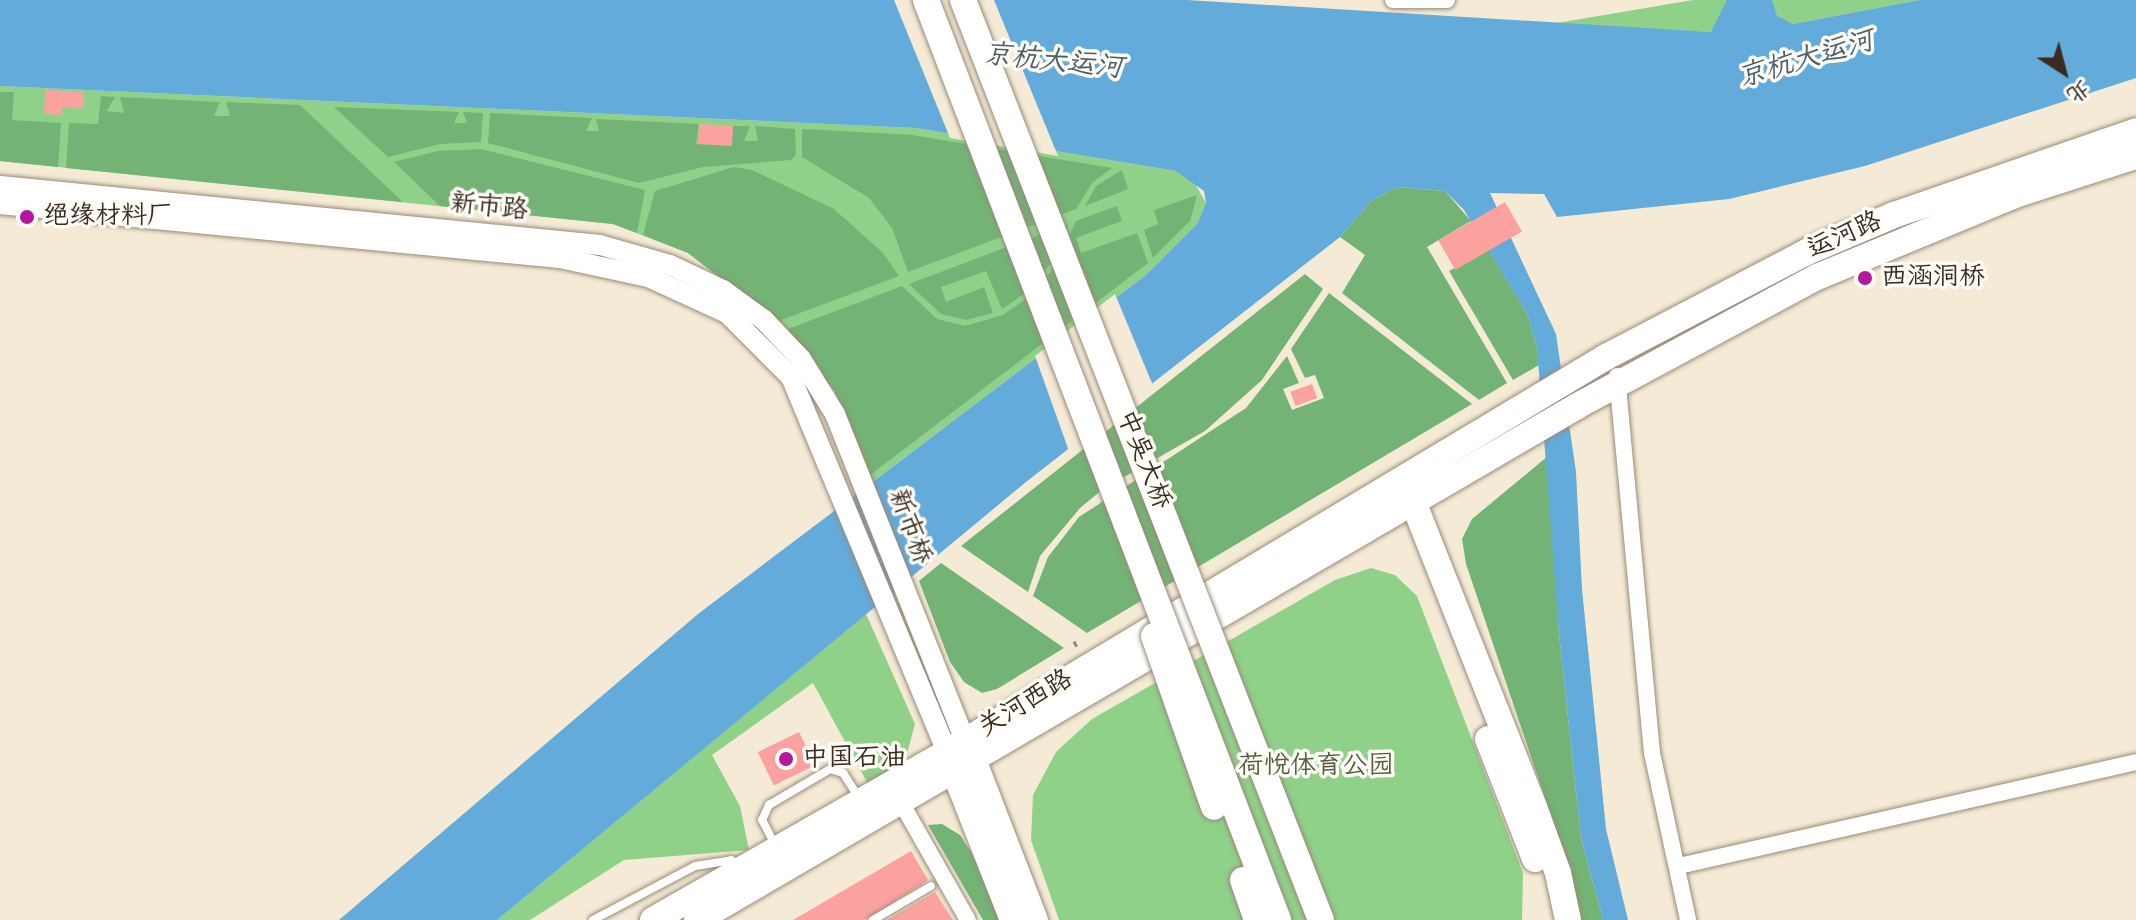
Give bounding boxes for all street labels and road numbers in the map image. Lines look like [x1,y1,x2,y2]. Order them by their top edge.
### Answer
street label: 新市路 [449,188,529,228]
street label: 运河路 [1803,206,1887,266]
street label: 中吴大桥 [1109,406,1177,514]
street label: 新市桥 [881,485,937,569]
street label: 关河西路 [973,664,1079,744]

